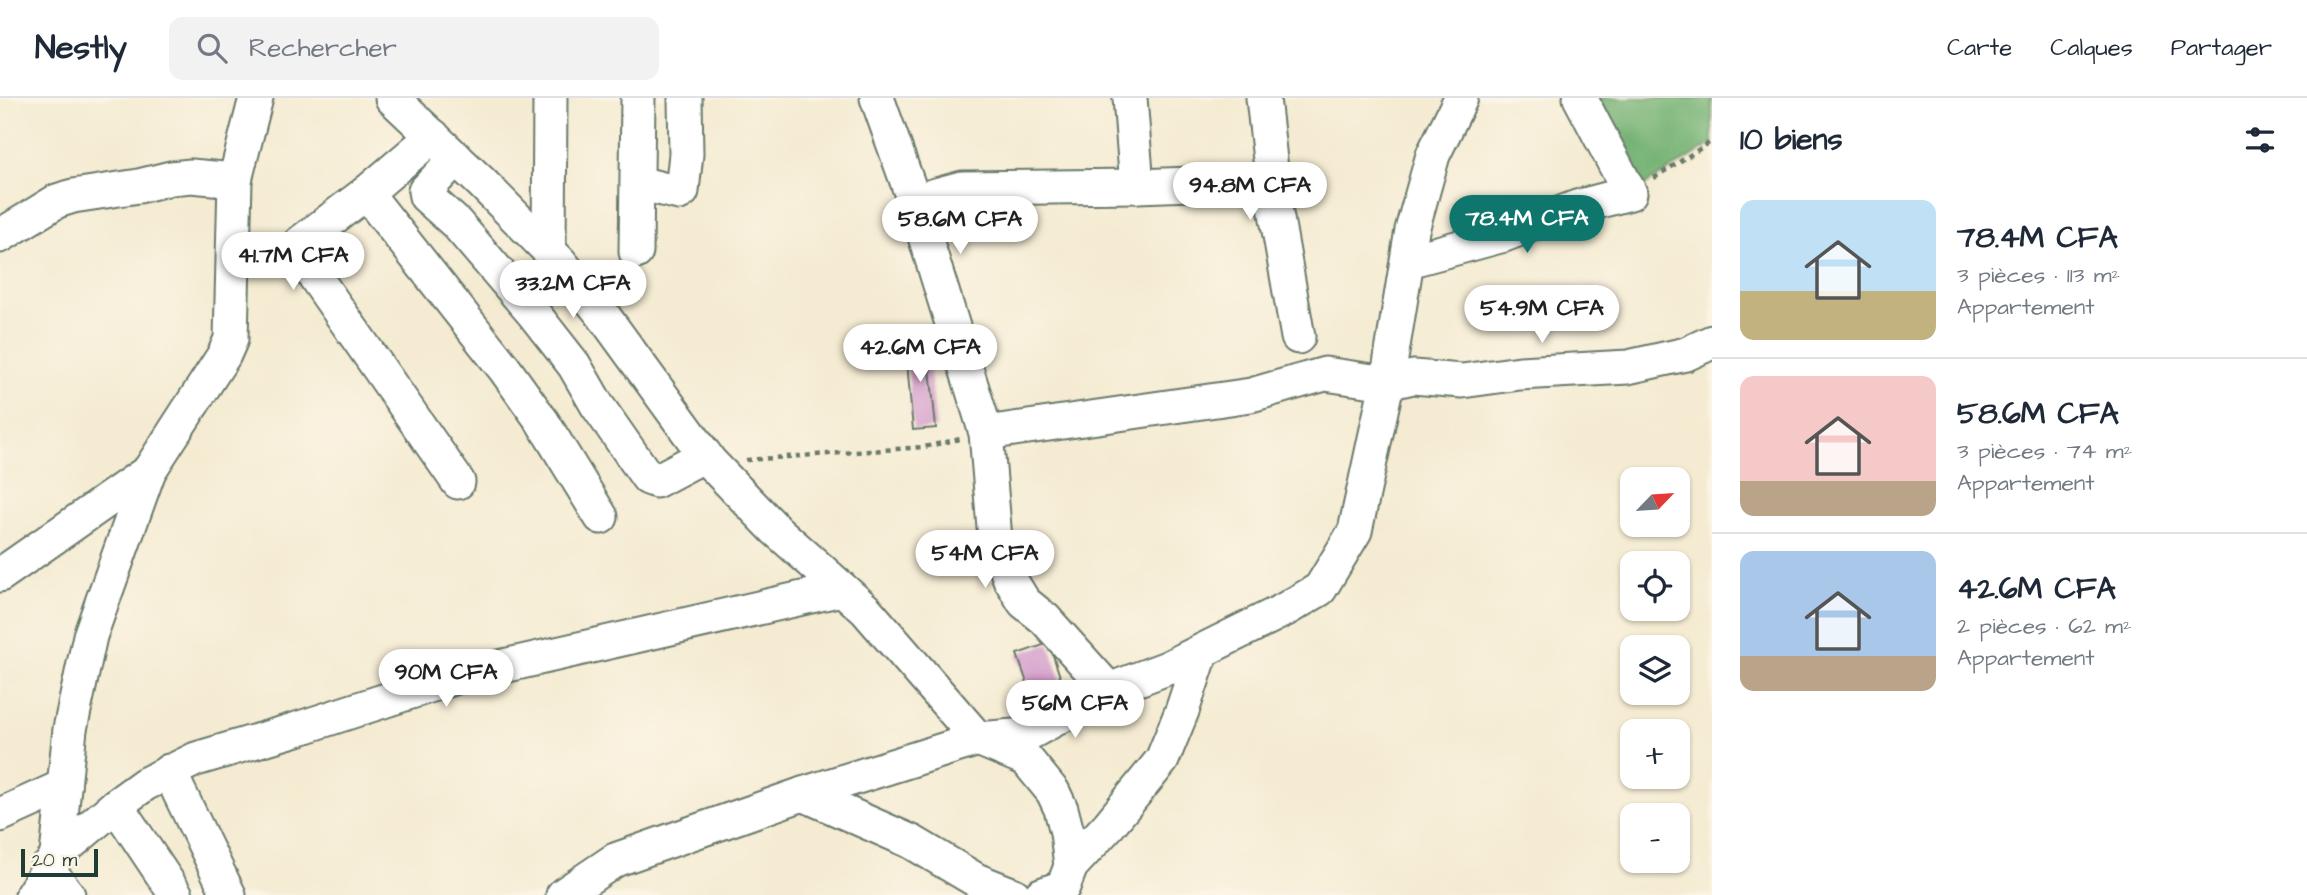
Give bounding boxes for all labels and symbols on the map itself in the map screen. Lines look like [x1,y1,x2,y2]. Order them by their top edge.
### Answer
pin: 94.8M CFA [1170,162,1330,222]
pin: 78.4M CFA [1447,195,1607,255]
pin: 58.6M CFA [880,197,1040,256]
pin: 41.7M CFA [213,232,373,292]
pin: 33.2M CFA [493,260,653,320]
pin: 54.9M CFA [1462,286,1622,345]
pin: 42.6M CFA [840,324,1000,384]
north arrow [1620,467,1690,537]
pin: 54M CFA [920,531,1050,590]
pin: 90M CFA [381,650,511,709]
pin: 56M CFA [1010,680,1140,740]
scale bar [21,846,98,878]

